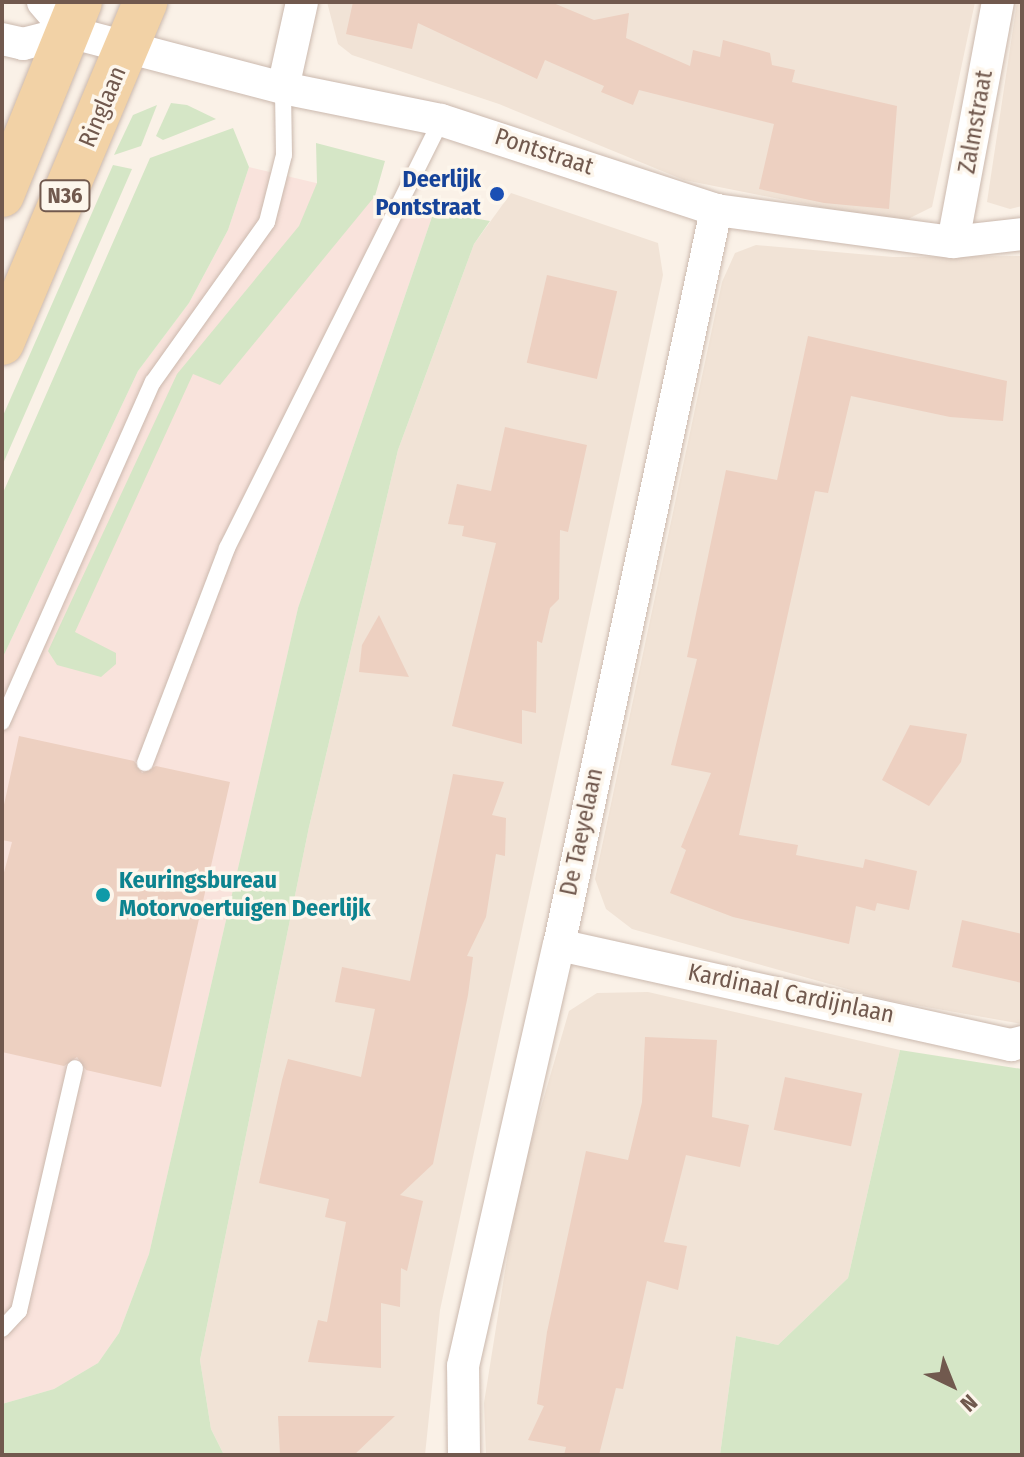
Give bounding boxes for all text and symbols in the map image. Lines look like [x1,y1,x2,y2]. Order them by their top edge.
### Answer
street label: Ringlaan [73,62,133,152]
street label: Zalmstraat [953,68,999,176]
street label: Pontstraat [491,123,597,181]
place label: Deerlijk Pontstraat [376,166,481,222]
road number: N36 [39,178,91,214]
marker: Deerlijk Pontstraat [488,185,506,203]
street label: De Taeyelaan [554,766,610,898]
place label: Keuringsbureau Motorvoertuigen Deerlijk [119,867,370,923]
marker: Keuringsbureau Motorvoertuigen Deerlijk [94,886,112,904]
street label: Kardinaal Cardijnlaan [685,958,897,1030]
north arrow [912,1345,992,1425]
text: N [955,1389,983,1417]

